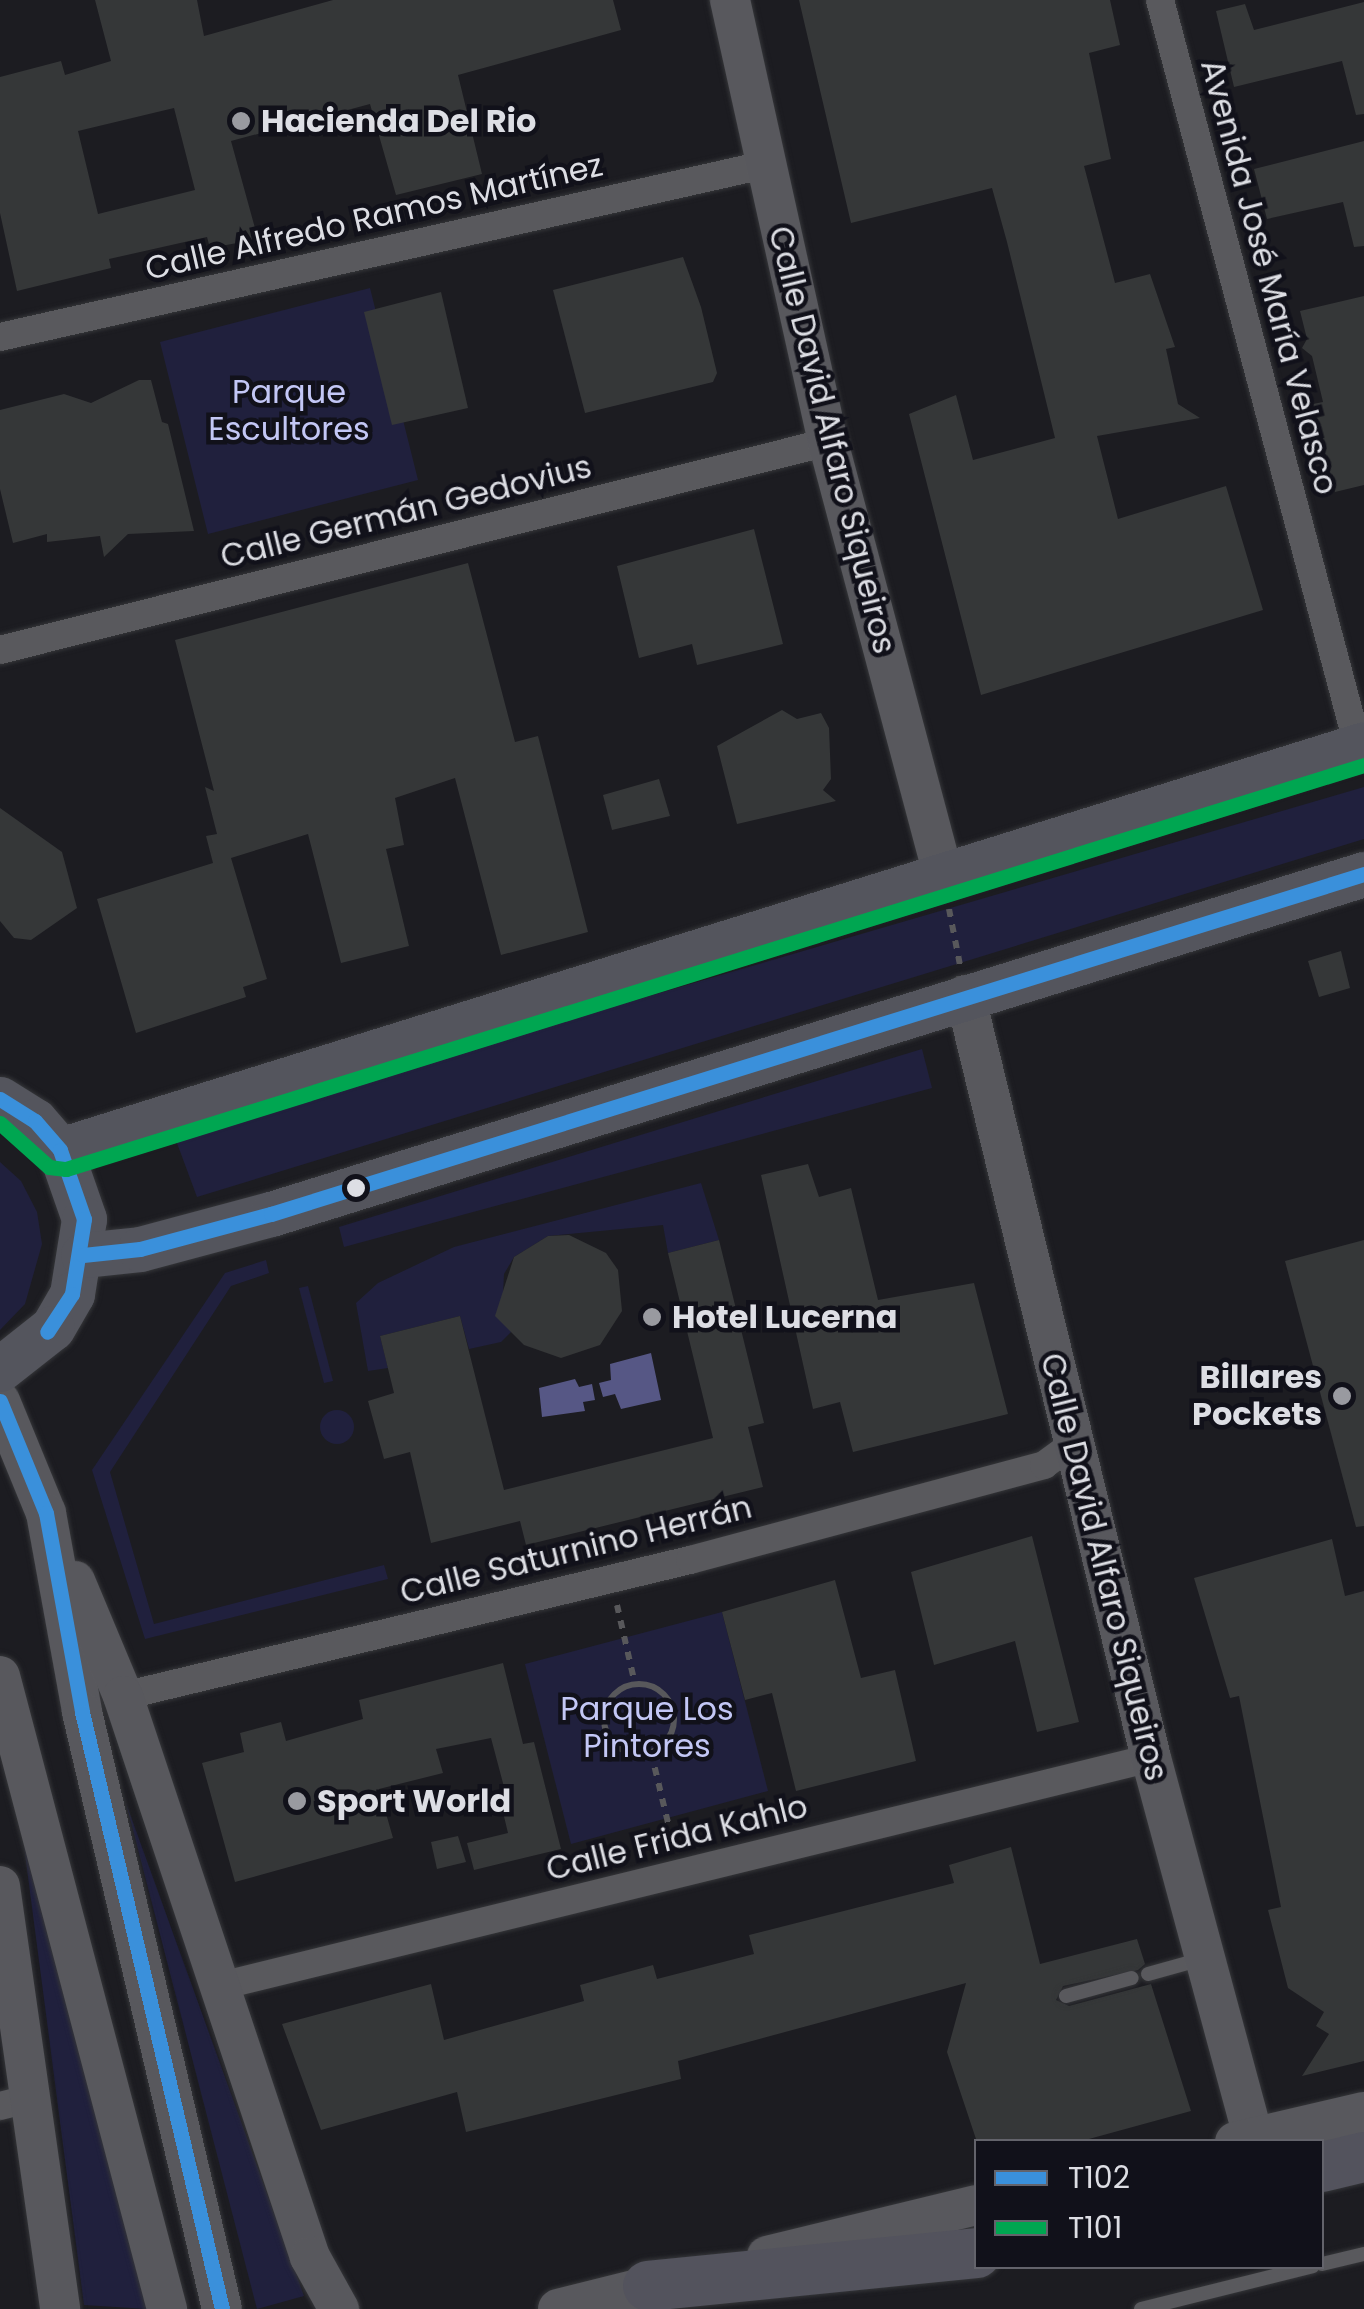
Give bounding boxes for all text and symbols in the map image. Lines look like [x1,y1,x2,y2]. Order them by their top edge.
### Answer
street label: Avenida José María Velasco [1192,55,1346,499]
place label: Hacienda Del Rio [261,102,536,140]
marker: Hacienda Del Rio [230,110,252,132]
street label: Calle Alfredo Ramos Martínez [142,146,606,288]
street label: Calle David Alfaro Siqueiros [760,222,904,658]
park label: Parque Escultores [208,374,370,449]
street label: Calle Germán Gedovius [217,447,595,577]
unlabelled marker [346,1178,366,1198]
place label: Hotel Lucerna [672,1298,898,1336]
marker: Hotel Lucerna [641,1306,663,1328]
street label: Calle David Alfaro Siqueiros [1032,1349,1176,1785]
place label: Billares Pockets [1192,1359,1322,1434]
marker: Billares Pockets [1331,1385,1353,1407]
street label: Calle Saturnino Herrán [396,1488,756,1612]
park label: Parque Los Pintores [560,1691,734,1766]
place label: Sport World [317,1782,511,1820]
street label: Calle Frida Kahlo [542,1787,812,1889]
marker: Sport World [286,1790,308,1812]
legend [974,2139,1324,2269]
text: T102 [1068,2156,1130,2199]
text: T101 [1068,2206,1122,2249]

